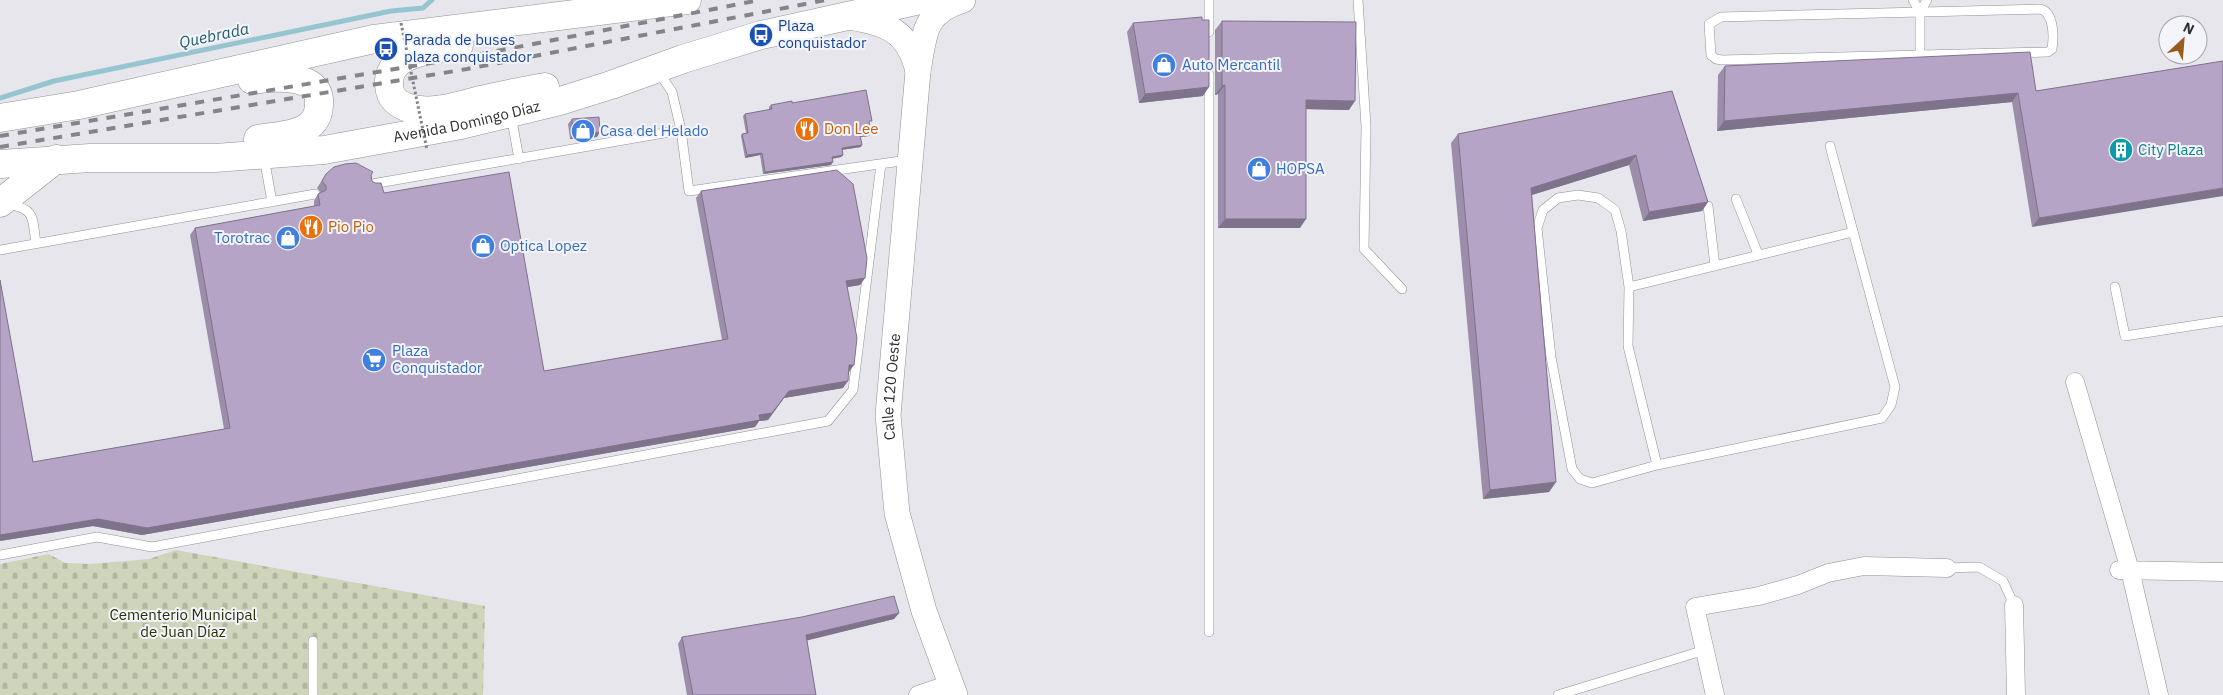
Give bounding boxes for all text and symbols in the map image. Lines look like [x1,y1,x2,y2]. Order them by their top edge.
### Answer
north arrow [2158,15,2208,65]
place label: Plaza conquistador [778,16,867,52]
water label: Quebrada [177,18,251,52]
text: N [2180,18,2197,39]
bus stop icon: Plaza conquistador [748,22,774,48]
place label: Parada de buses plaza conquistador [404,30,532,66]
bus stop icon: Parada de buses plaza conquistador [373,36,399,62]
shop icon: Auto Mercantil [1151,52,1177,78]
place label: Auto Mercantil [1182,55,1280,74]
street label: Avenida Domingo Díaz [392,96,542,146]
restaurant icon: Don Lee [794,116,820,142]
shop icon: Casa del Helado [570,118,596,144]
place label: Don Lee [824,119,878,138]
place label: Casa del Helado [600,121,709,140]
building icon: City Plaza [2108,137,2134,163]
place label: City Plaza [2138,140,2204,159]
shop icon: HOPSA [1246,156,1272,182]
place label: HOPSA [1276,159,1325,178]
restaurant icon: Pio Pio [298,214,324,240]
place label: Pio Pio [328,217,374,236]
shop icon: Torotrac [275,225,301,251]
place label: Torotrac [214,228,270,247]
shop icon: Optica Lopez [470,233,496,259]
place label: Optica Lopez [500,236,587,255]
street label: Calle 120 Oeste [878,332,904,441]
place label: Plaza Conquistador [392,341,483,377]
supermarket icon: Plaza Conquistador [361,347,387,373]
park label: Cementerio Municipal de Juan Díaz [109,605,257,641]

